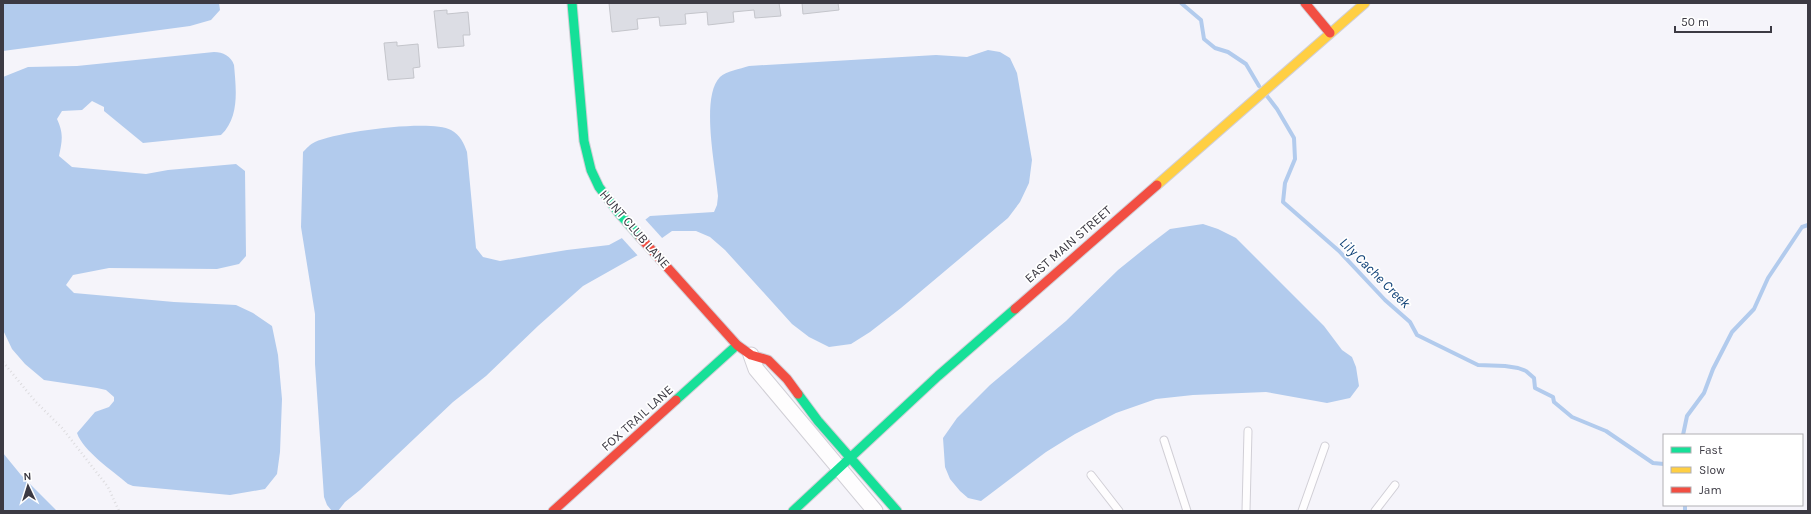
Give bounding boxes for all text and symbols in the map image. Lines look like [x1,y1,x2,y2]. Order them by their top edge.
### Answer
scale bar [1675,8,1771,34]
text: 50 m [1681,15,1709,29]
street label: HUNT CLUB LANE [597,187,673,271]
street label: EAST MAIN STREET [1022,202,1115,286]
water label: Lily Cache Creek [1336,234,1415,313]
street label: FOX TRAIL LANE [598,382,676,454]
legend [1663,434,1803,506]
text: Fast [1699,443,1723,457]
text: Slow [1699,463,1725,477]
north arrow [8,466,48,506]
text: N [23,470,32,483]
text: Jam [1699,483,1722,497]

